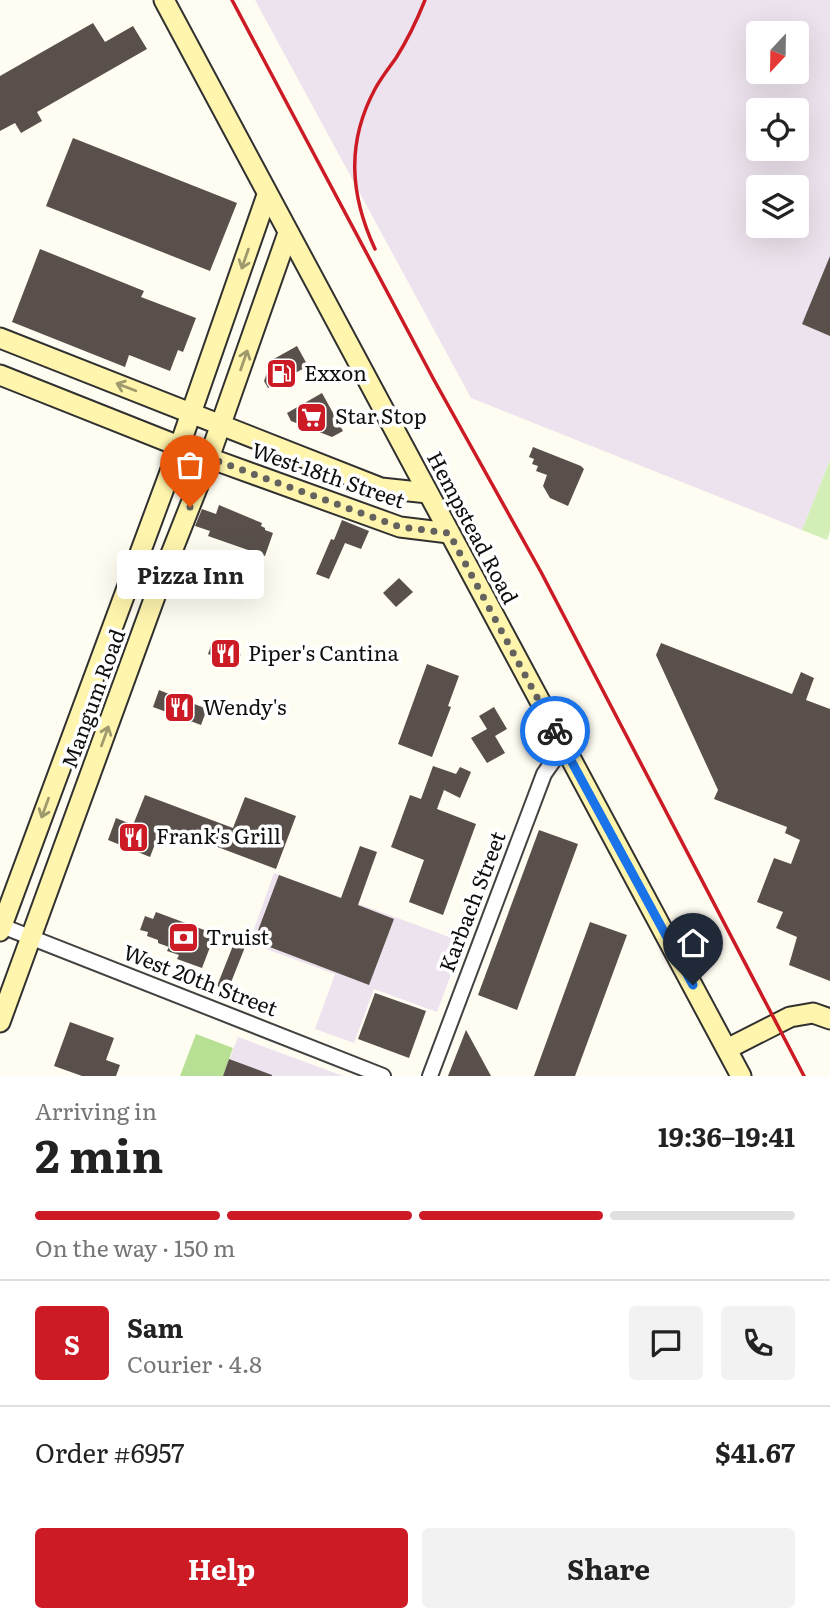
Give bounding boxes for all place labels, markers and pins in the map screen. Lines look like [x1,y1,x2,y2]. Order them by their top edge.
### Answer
place label: Exxon [304,356,367,387]
fuel station icon: Exxon [264,357,298,391]
place label: Star Stop [335,399,427,430]
supermarket icon: Star Stop [295,400,329,434]
pin [160,435,220,507]
callout: Pizza Inn [116,549,264,598]
place label: Piper's Cantina [248,636,399,667]
restaurant icon: Piper's Cantina [208,637,242,671]
place label: Wendy's [203,690,287,721]
restaurant icon: Wendy's [163,691,197,725]
place label: Frank's Grill [156,819,281,850]
restaurant icon: Frank's Grill [116,820,150,854]
pin [663,913,723,985]
place label: Truist [206,920,269,951]
bank icon: Truist [166,921,200,955]

